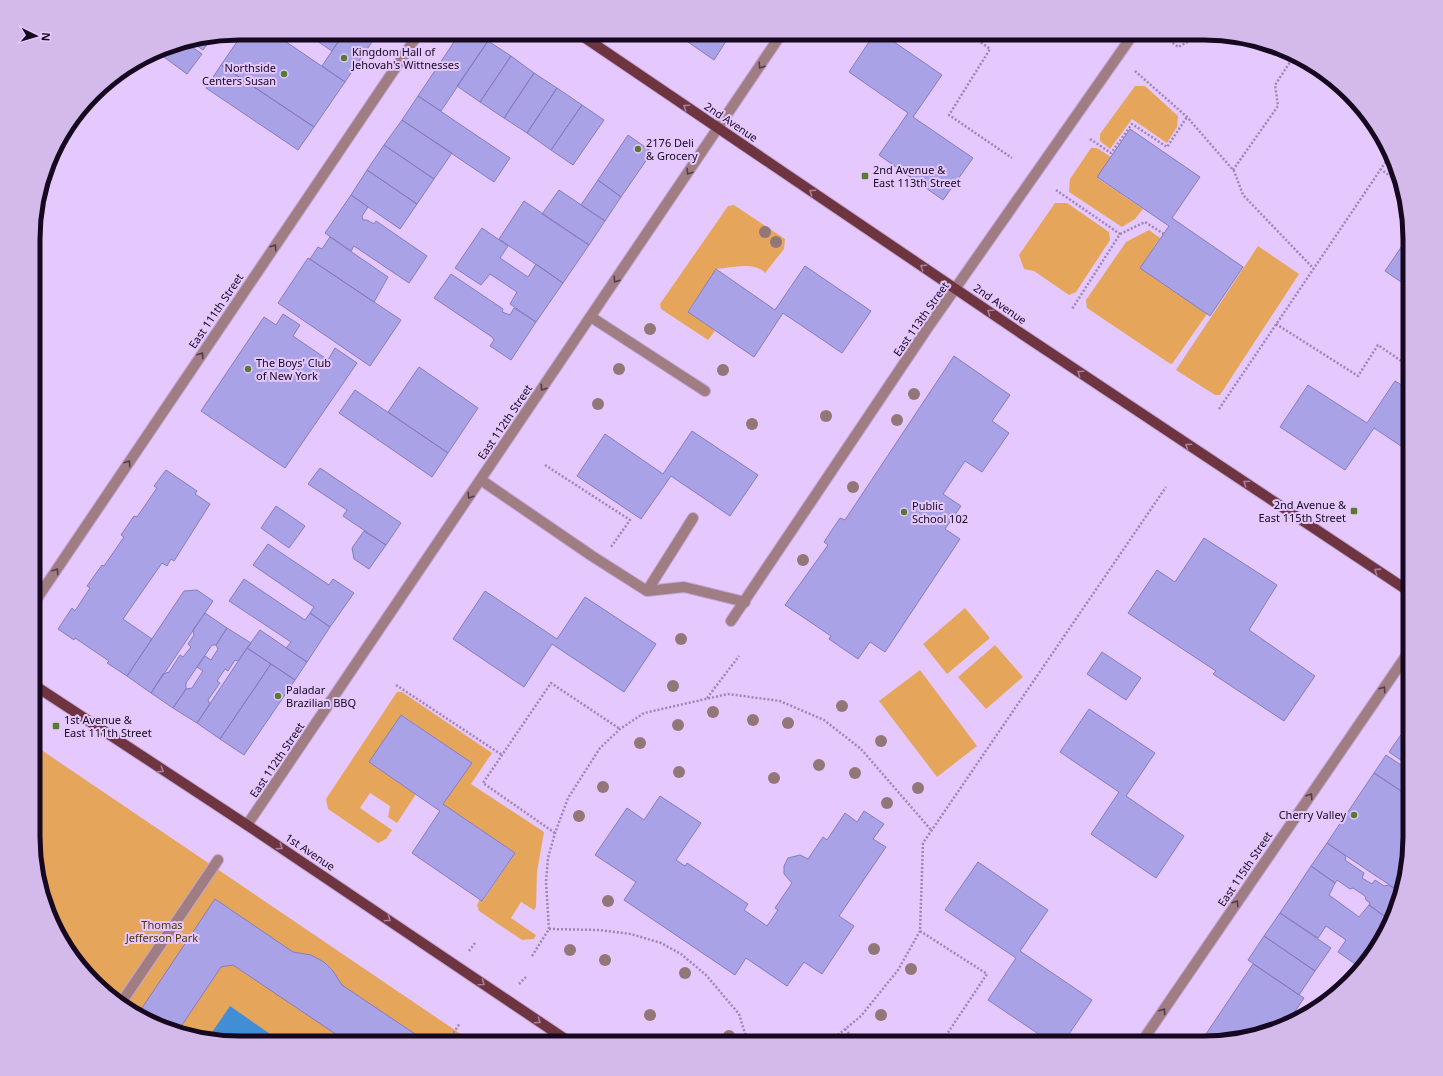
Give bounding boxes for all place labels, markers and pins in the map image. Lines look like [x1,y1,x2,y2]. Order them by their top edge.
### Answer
place label: Kingdom Hall of Jehovah's Wittnesses [351,44,459,72]
marker: Kingdom Hall of Jehovah's Wittnesses [339,53,349,63]
place label: Northside Centers Susan [202,60,276,88]
marker: Northside Centers Susan [279,69,289,79]
place label: 2176 Deli & Grocery [646,135,698,163]
marker: 2176 Deli & Grocery [633,144,643,154]
place label: 2nd Avenue & East 113th Street [873,162,961,190]
marker: 2nd Avenue & East 113th Street [860,171,870,181]
place label: The Boys' Club of New York [256,355,331,383]
marker: The Boys' Club of New York [243,364,253,374]
place label: 2nd Avenue & East 115th Street [1258,497,1347,525]
place label: Public School 102 [912,498,968,526]
marker: 2nd Avenue & East 115th Street [1349,506,1359,516]
marker: Public School 102 [899,507,909,517]
place label: Paladar Brazilian BBQ [286,682,356,710]
marker: Paladar Brazilian BBQ [273,691,283,701]
place label: 1st Avenue & East 111th Street [64,712,152,740]
marker: 1st Avenue & East 111th Street [51,721,61,731]
place label: Cherry Valley [1279,807,1346,822]
marker: Cherry Valley [1349,810,1359,820]

